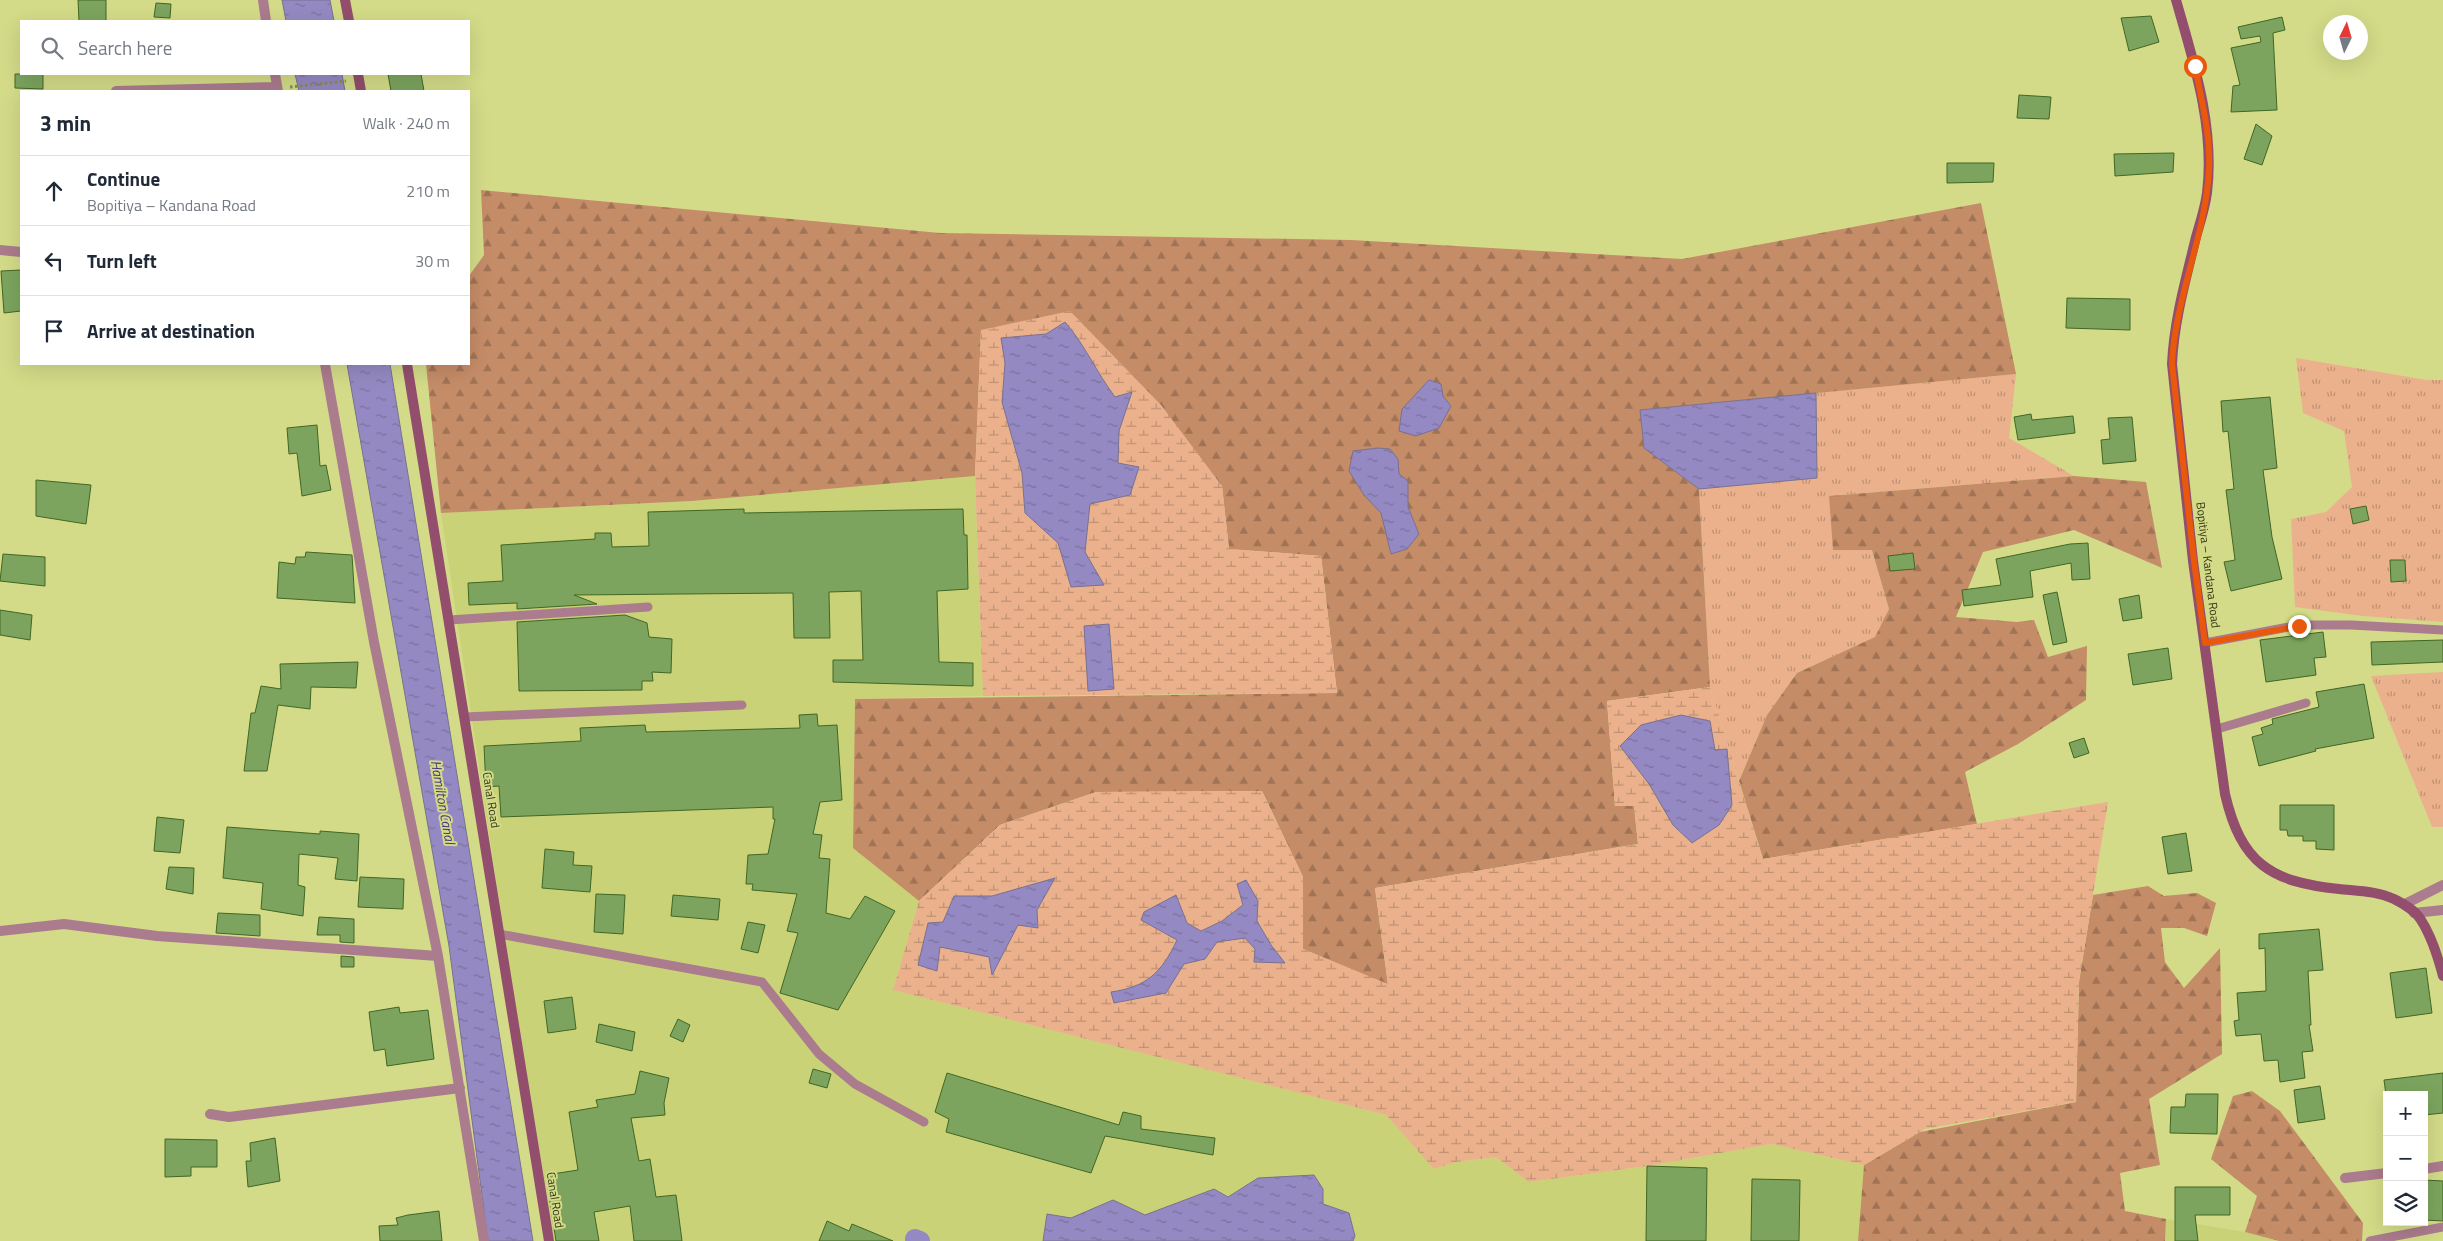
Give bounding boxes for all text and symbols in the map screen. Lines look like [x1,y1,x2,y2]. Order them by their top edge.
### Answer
north arrow [2323,15,2368,60]
search box [20,20,470,75]
text: Search here [78,33,172,62]
icon: search [38,34,66,62]
route start [2184,55,2207,78]
text: 3 min [40,107,91,139]
text: Walk · 240 m [362,111,450,135]
text: Continue [87,164,160,193]
icon: ahead [40,177,68,205]
text: 210 m [406,179,450,203]
text: Bopitiya – Kandana Road [87,193,256,217]
text: Turn left [87,246,157,275]
icon: left [40,247,68,275]
text: 30 m [415,249,450,273]
text: Arrive at destination [87,316,255,345]
icon: arrive [40,317,68,345]
street label: Bopitiya – Kandana Road [2191,501,2226,629]
route end [2288,615,2311,638]
water label: Hamilton Canal [426,758,462,847]
street label: Canal Road [478,771,505,829]
map controls [2383,1091,2428,1226]
button: + [2383,1091,2428,1136]
button: − [2383,1136,2428,1181]
street label: Canal Road [542,1171,569,1229]
button: layers [2383,1181,2428,1226]

